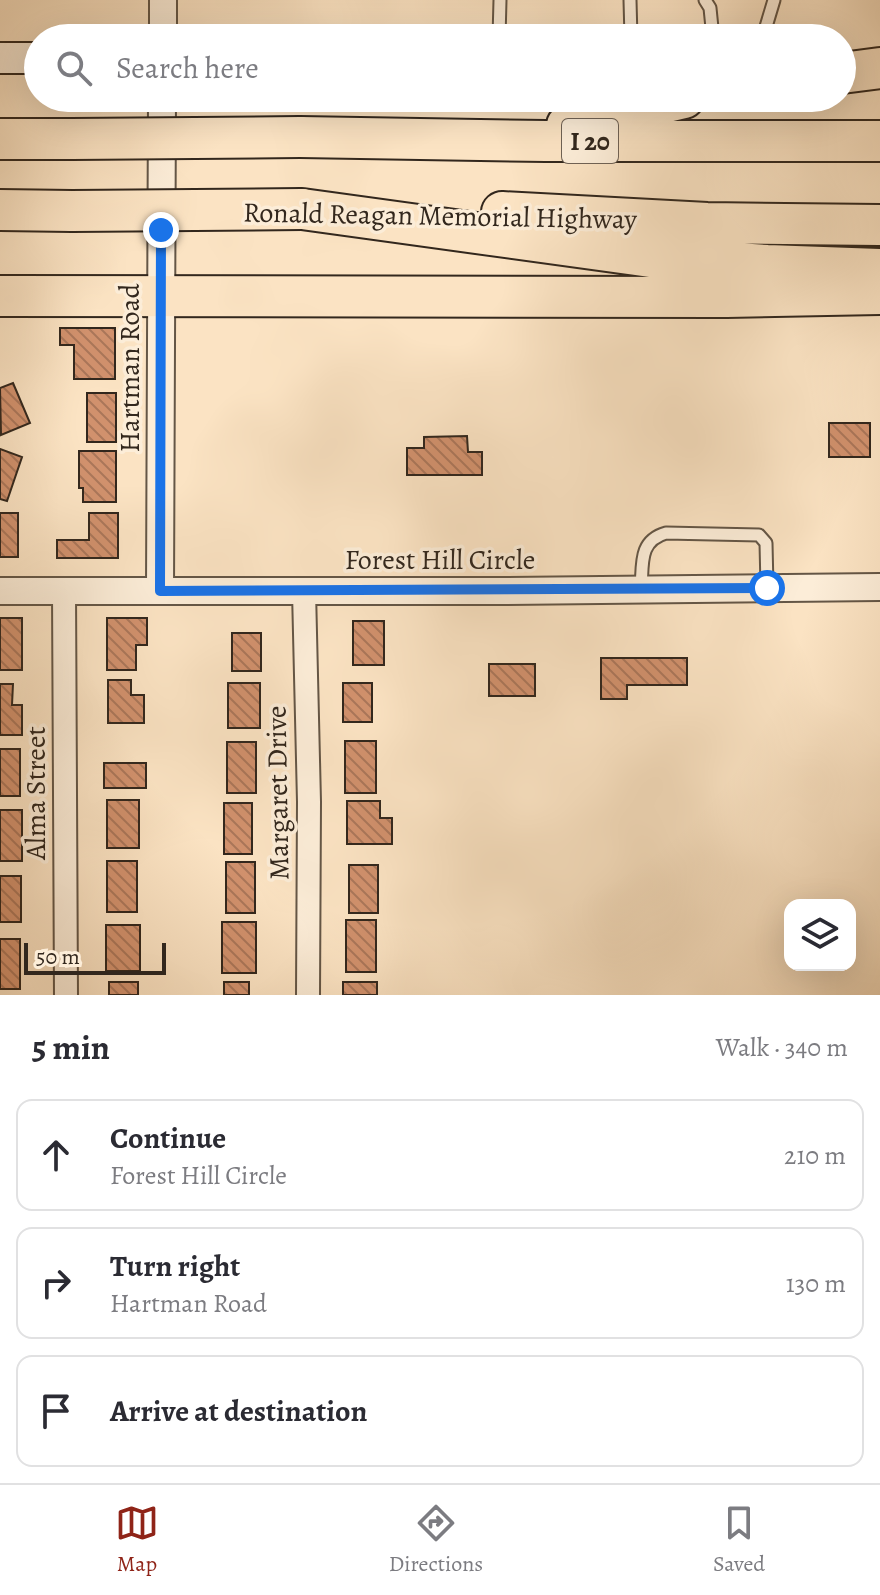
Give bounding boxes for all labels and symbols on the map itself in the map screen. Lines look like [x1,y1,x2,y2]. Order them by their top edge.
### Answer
road number: I 20 [562,119,618,163]
street label: Ronald Reagan Memorial Highway [243,194,638,238]
route end [143,212,179,248]
street label: Hartman Road [111,282,149,453]
street label: Forest Hill Circle [345,541,535,579]
route start [749,570,785,606]
street label: Margaret Drive [257,705,299,881]
street label: Alma Street [17,726,55,861]
scale bar [24,939,166,975]

